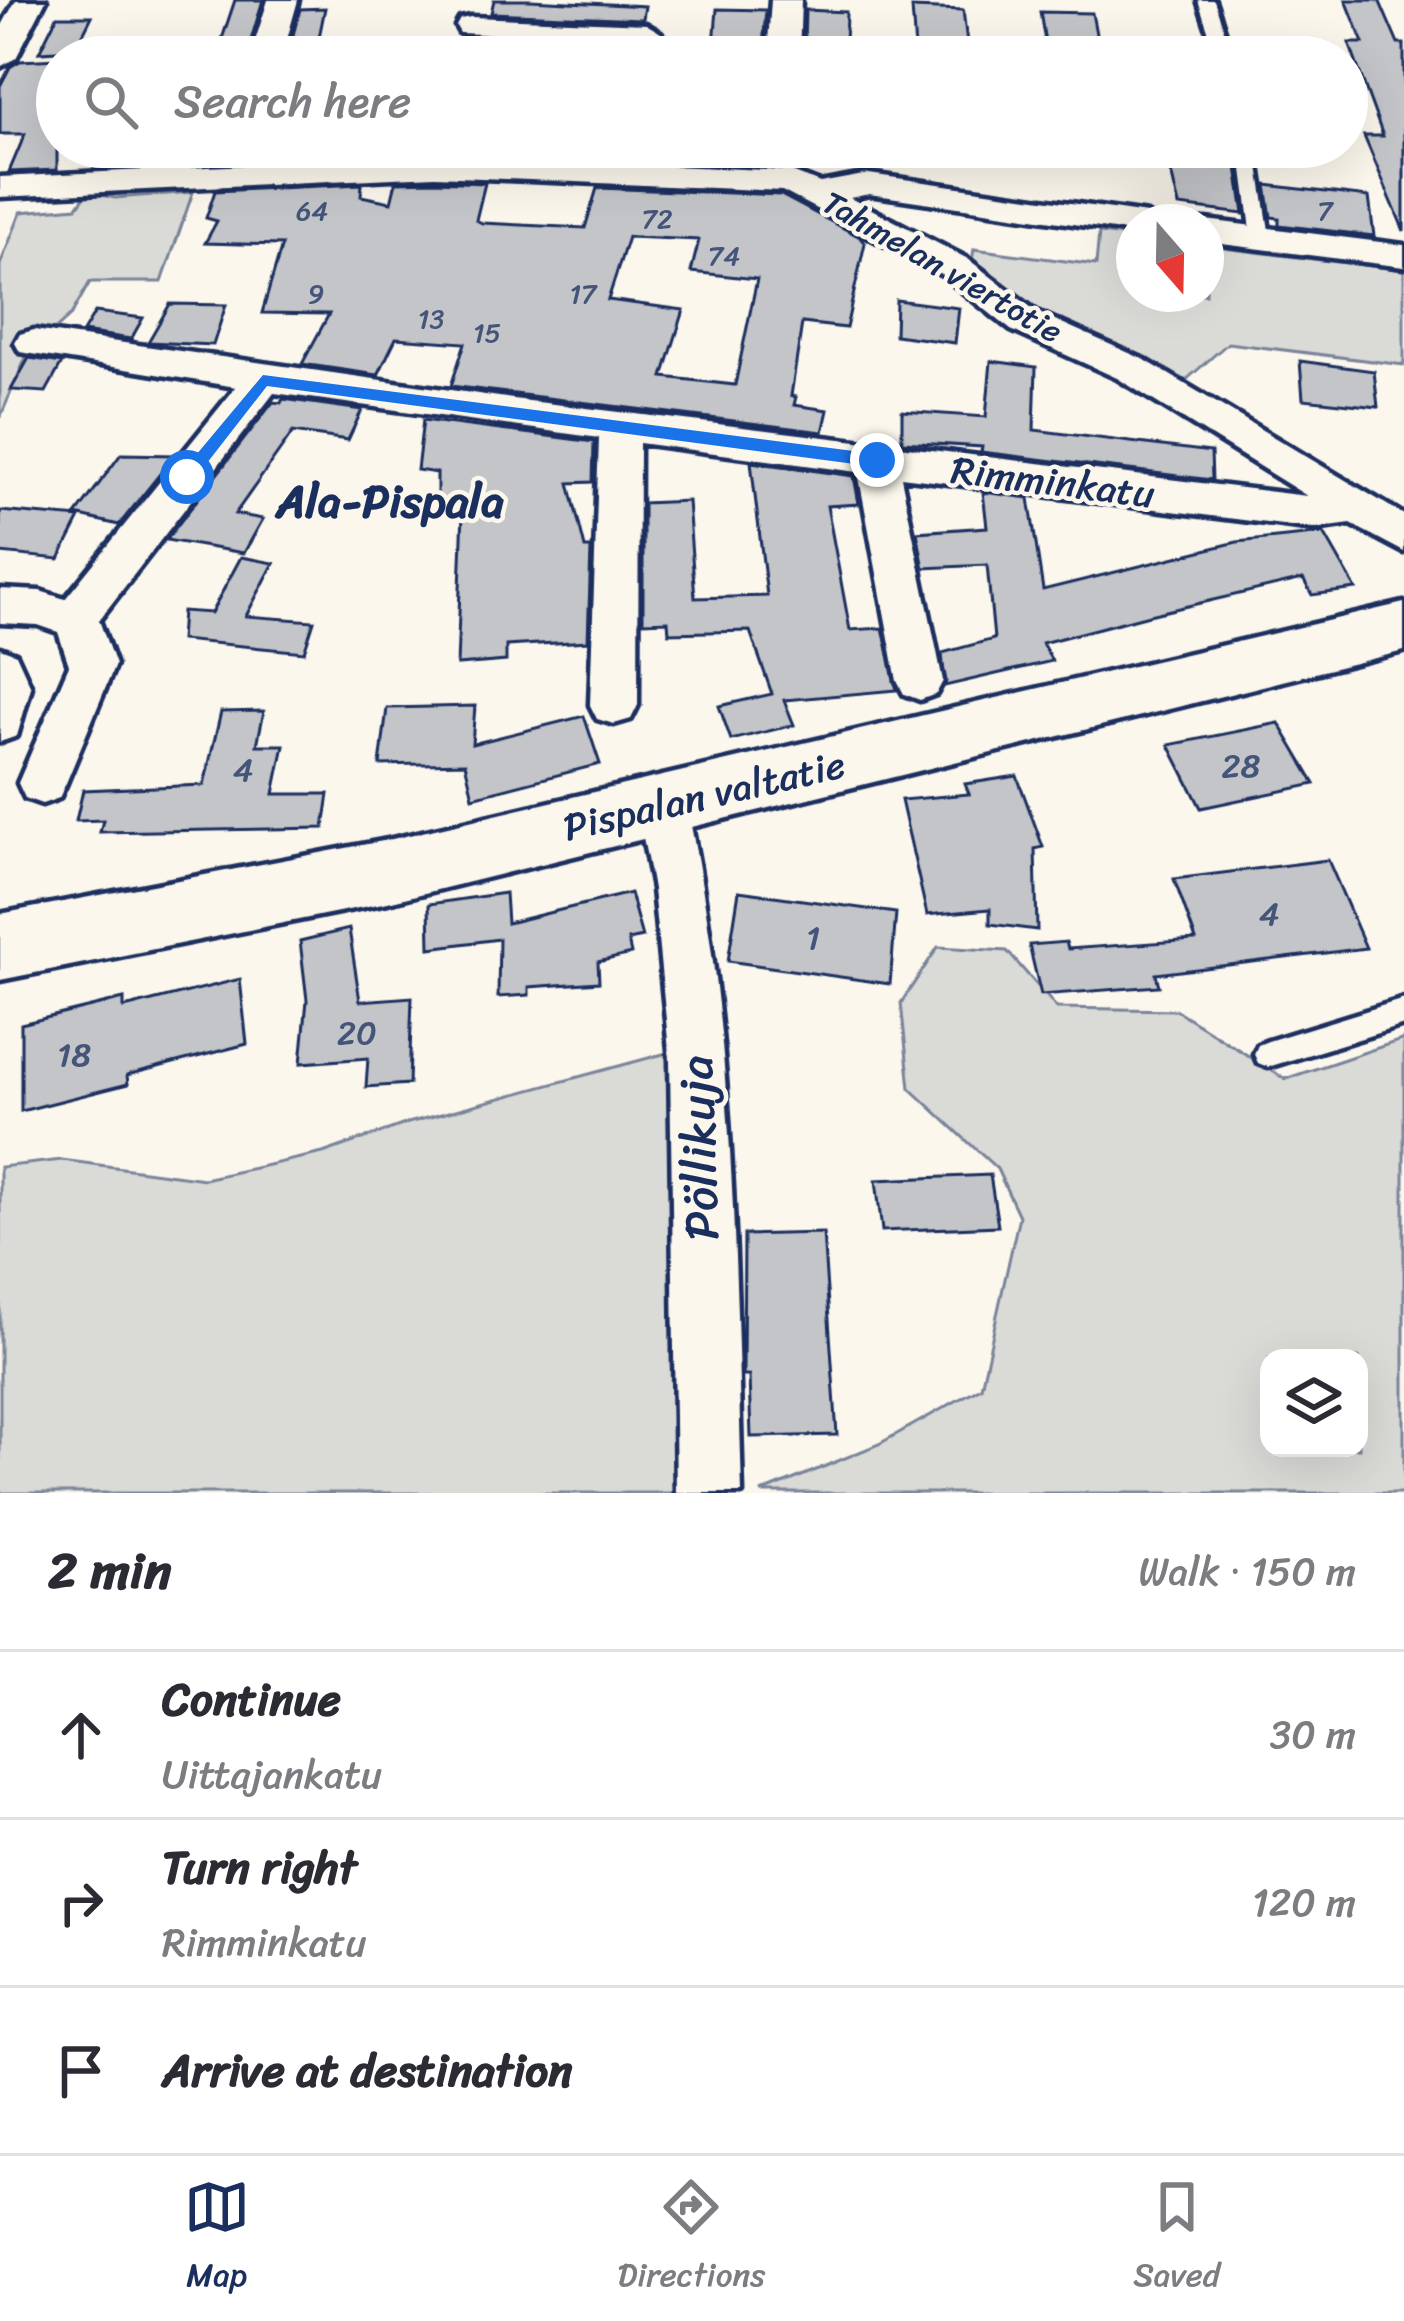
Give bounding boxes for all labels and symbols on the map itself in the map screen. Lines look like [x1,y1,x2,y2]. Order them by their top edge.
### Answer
street label: Tahmelan viertotie [811,174,1074,360]
house number: 64 [296,187,328,235]
house number: 7 [1317,187,1334,235]
house number: 72 [642,195,673,243]
north arrow [1116,204,1224,312]
house number: 74 [708,232,740,280]
house number: 9 [308,270,324,318]
house number: 17 [570,270,598,318]
house number: 13 [418,295,444,343]
house number: 15 [473,309,501,357]
route end [850,433,904,487]
street label: Rimminkatu [947,435,1159,528]
route start [160,450,214,504]
district label: Ala-Pispala [274,462,504,542]
street label: Pispalan valtatie [556,730,852,861]
house number: 28 [1222,737,1261,795]
house number: 4 [233,741,253,799]
house number: 4 [1259,885,1279,943]
house number: 1 [806,909,820,967]
house number: 20 [337,1004,377,1062]
house number: 18 [57,1026,91,1084]
street label: Pöllikuja [653,1054,744,1242]

